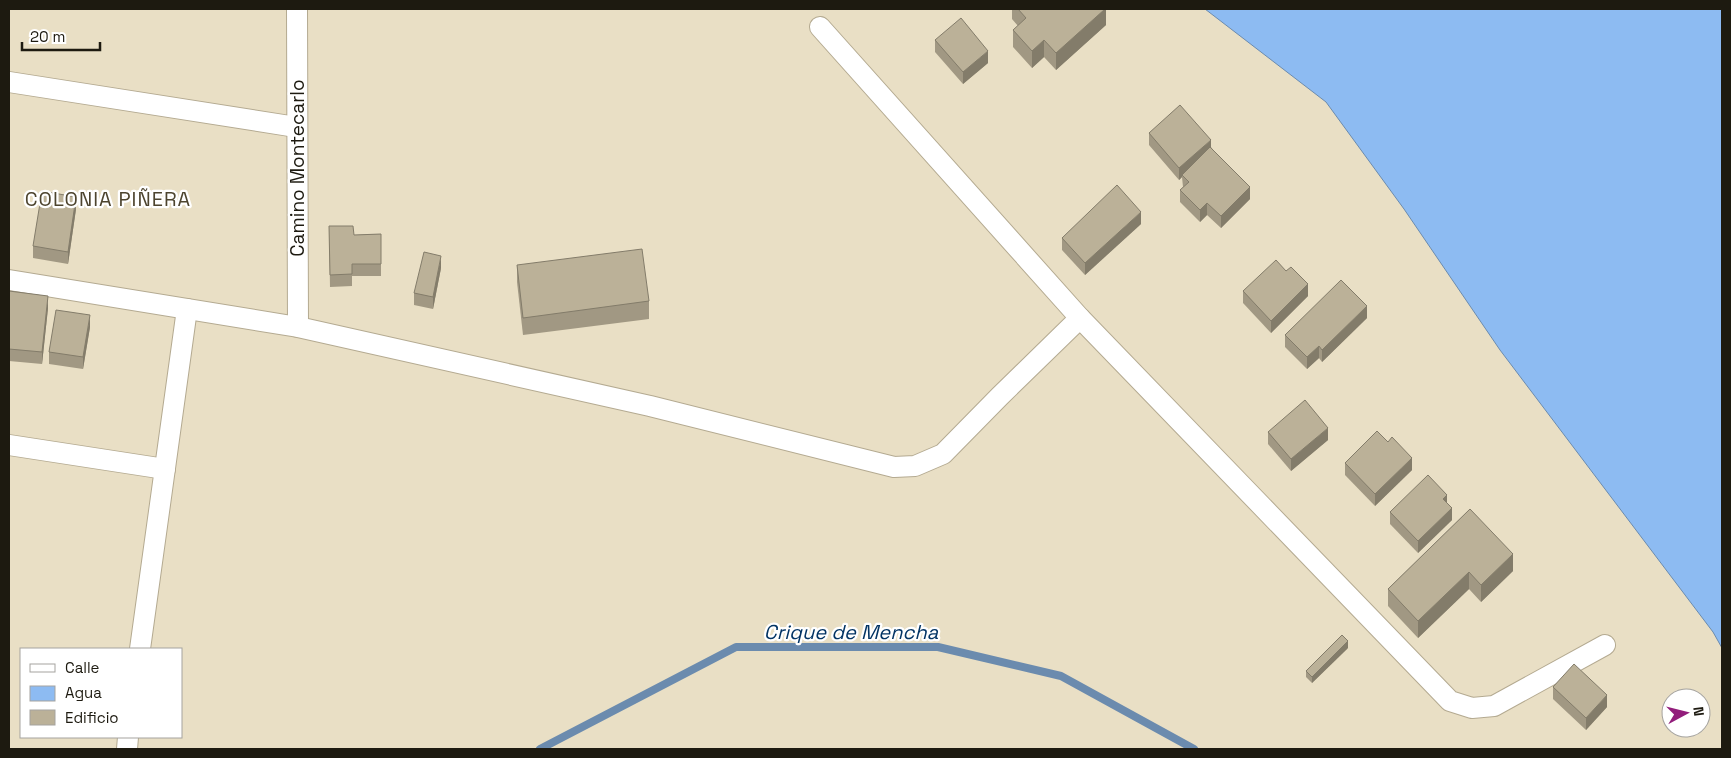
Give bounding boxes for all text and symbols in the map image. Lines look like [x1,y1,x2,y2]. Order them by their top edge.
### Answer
scale bar [22,20,100,52]
text: 20 m [30,27,65,46]
street label: Camino Montecarlo [285,79,310,257]
district label: COLONIA PIÑERA [25,186,191,212]
water label: Crique de Mencha [764,619,939,645]
legend [20,648,182,738]
text: Calle [65,658,100,677]
text: Agua [65,683,102,702]
north arrow [1661,688,1711,738]
text: N [1689,706,1708,717]
text: Edificio [65,708,119,727]

